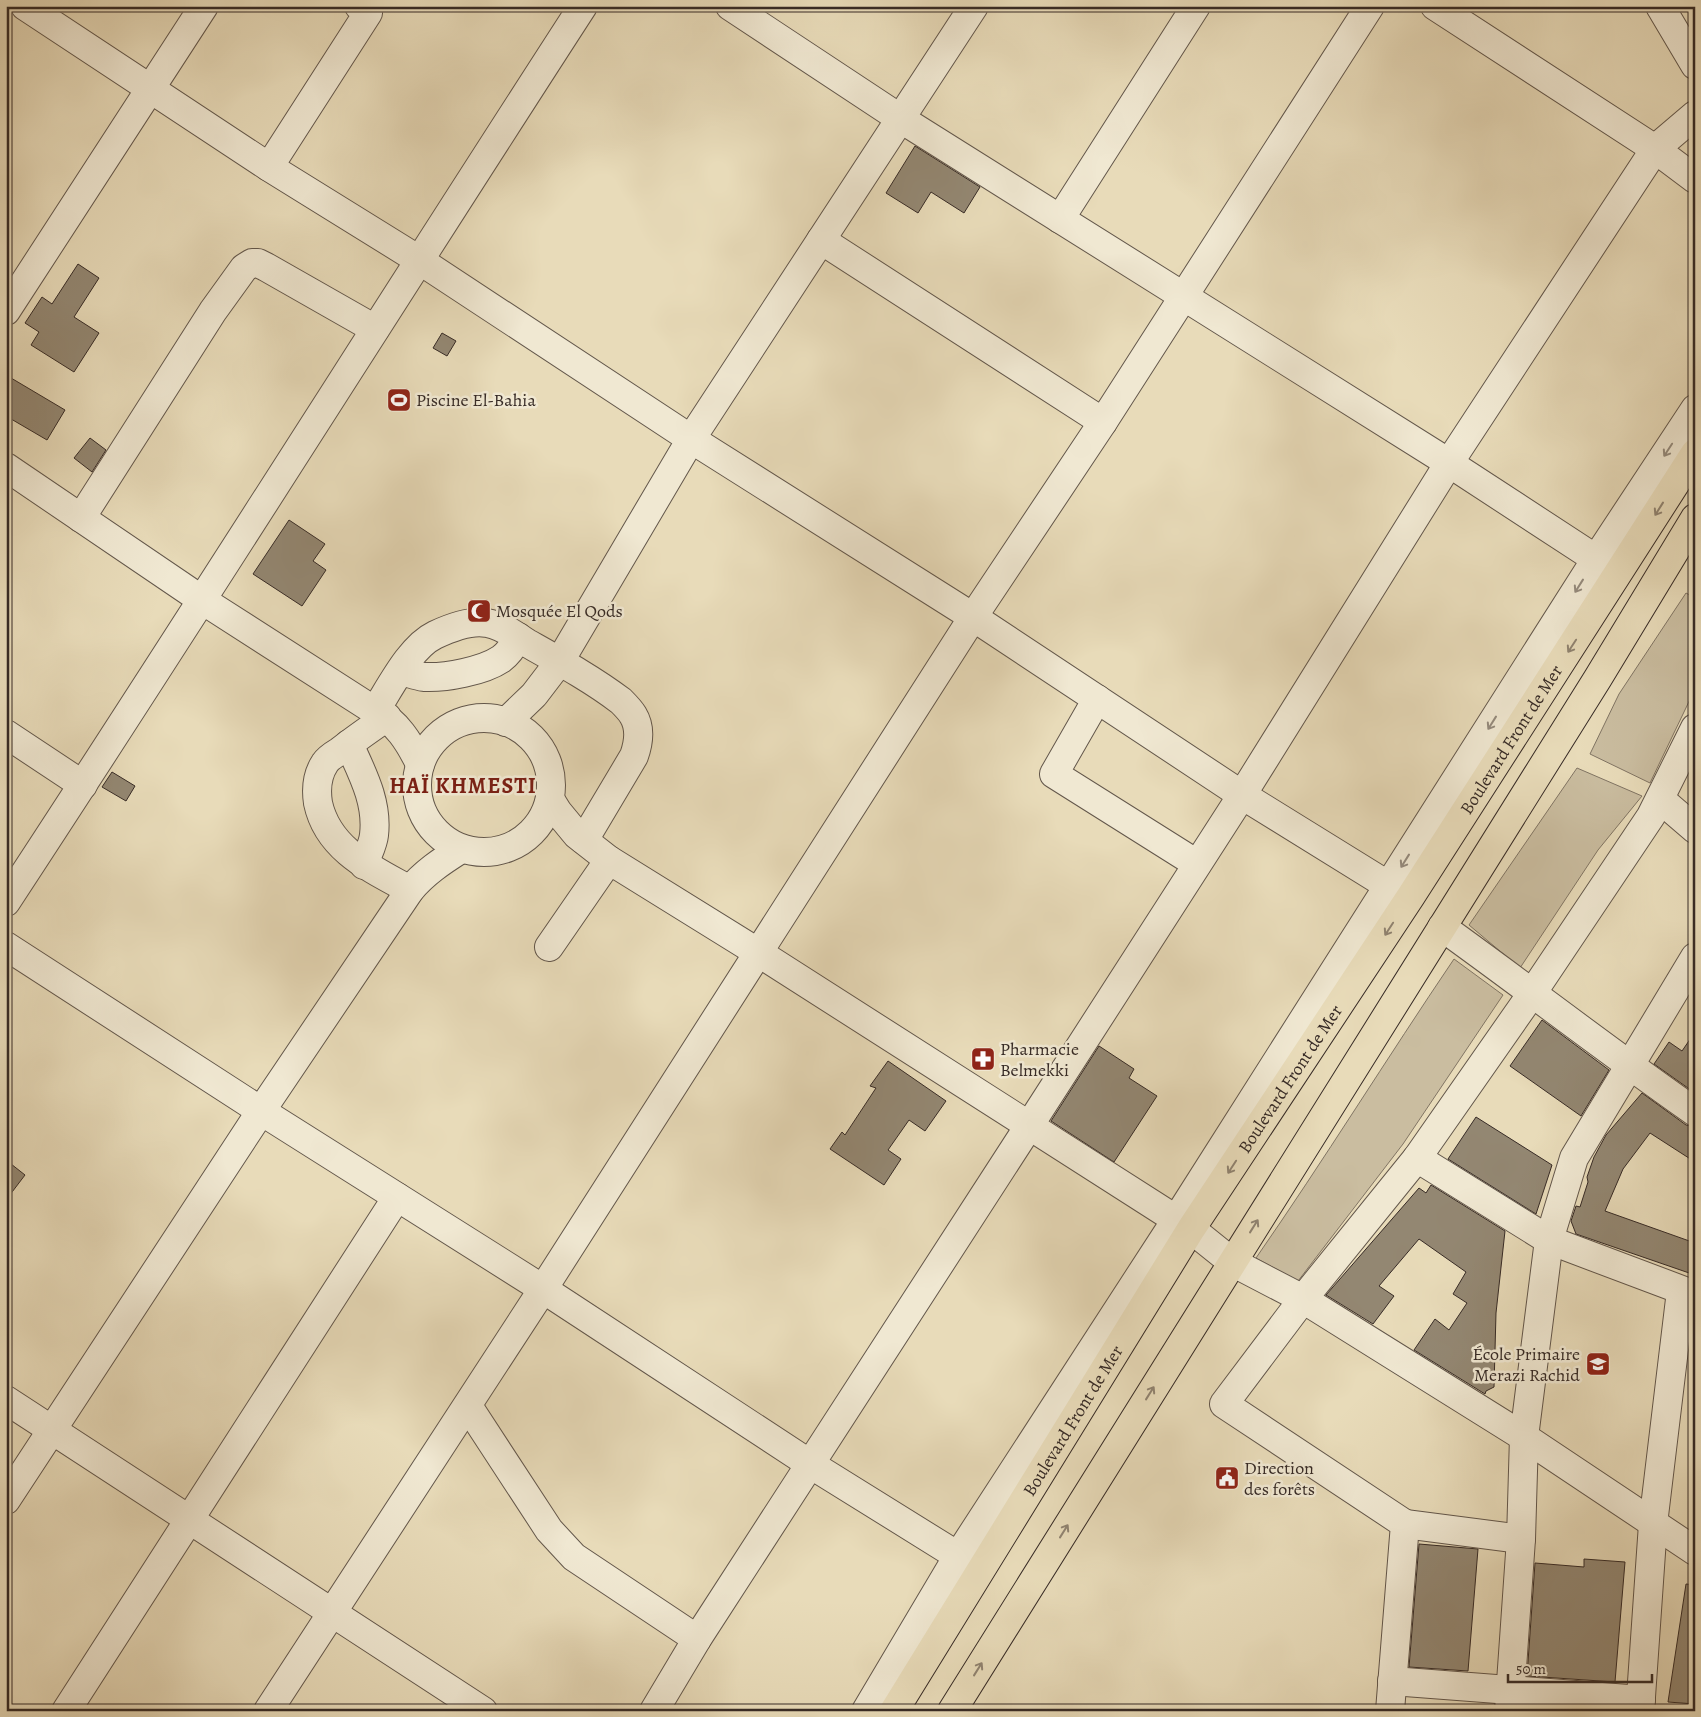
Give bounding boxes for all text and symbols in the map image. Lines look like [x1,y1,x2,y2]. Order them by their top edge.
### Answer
sports icon: Piscine El-Bahia [386,387,412,413]
place label: Piscine El-Bahia [416,388,536,412]
one-way arrow [1663,443,1673,457]
one-way arrow [1654,501,1664,515]
one-way arrow [1574,579,1584,593]
mosque icon: Mosquée El Qods [466,598,492,624]
place label: Mosquée El Qods [496,599,623,623]
one-way arrow [1567,638,1577,652]
street label: Boulevard Front de Mer [1454,660,1568,819]
one-way arrow [1487,716,1497,730]
district label: HAÏ KHMESTI [389,771,537,801]
one-way arrow [1400,853,1410,867]
one-way arrow [1384,922,1394,936]
street label: Boulevard Front de Mer [1232,1000,1348,1158]
place label: Pharmacie Belmekki [1000,1037,1079,1082]
pharmacy icon: Pharmacie Belmekki [970,1046,996,1072]
one-way arrow [1227,1160,1237,1174]
one-way arrow [1249,1219,1260,1233]
street label: Boulevard Front de Mer [1017,1341,1129,1501]
place label: École Primaire Merazi Rachid [1473,1342,1580,1387]
school or university icon: École Primaire Merazi Rachid [1585,1351,1611,1377]
one-way arrow [1145,1387,1155,1401]
place label: Direction des forêts [1244,1456,1315,1501]
public building icon: Direction des forêts [1214,1465,1240,1491]
one-way arrow [1059,1525,1069,1539]
scale bar [1508,1652,1652,1684]
text: 50 m [1516,1659,1546,1679]
one-way arrow [973,1663,983,1677]

